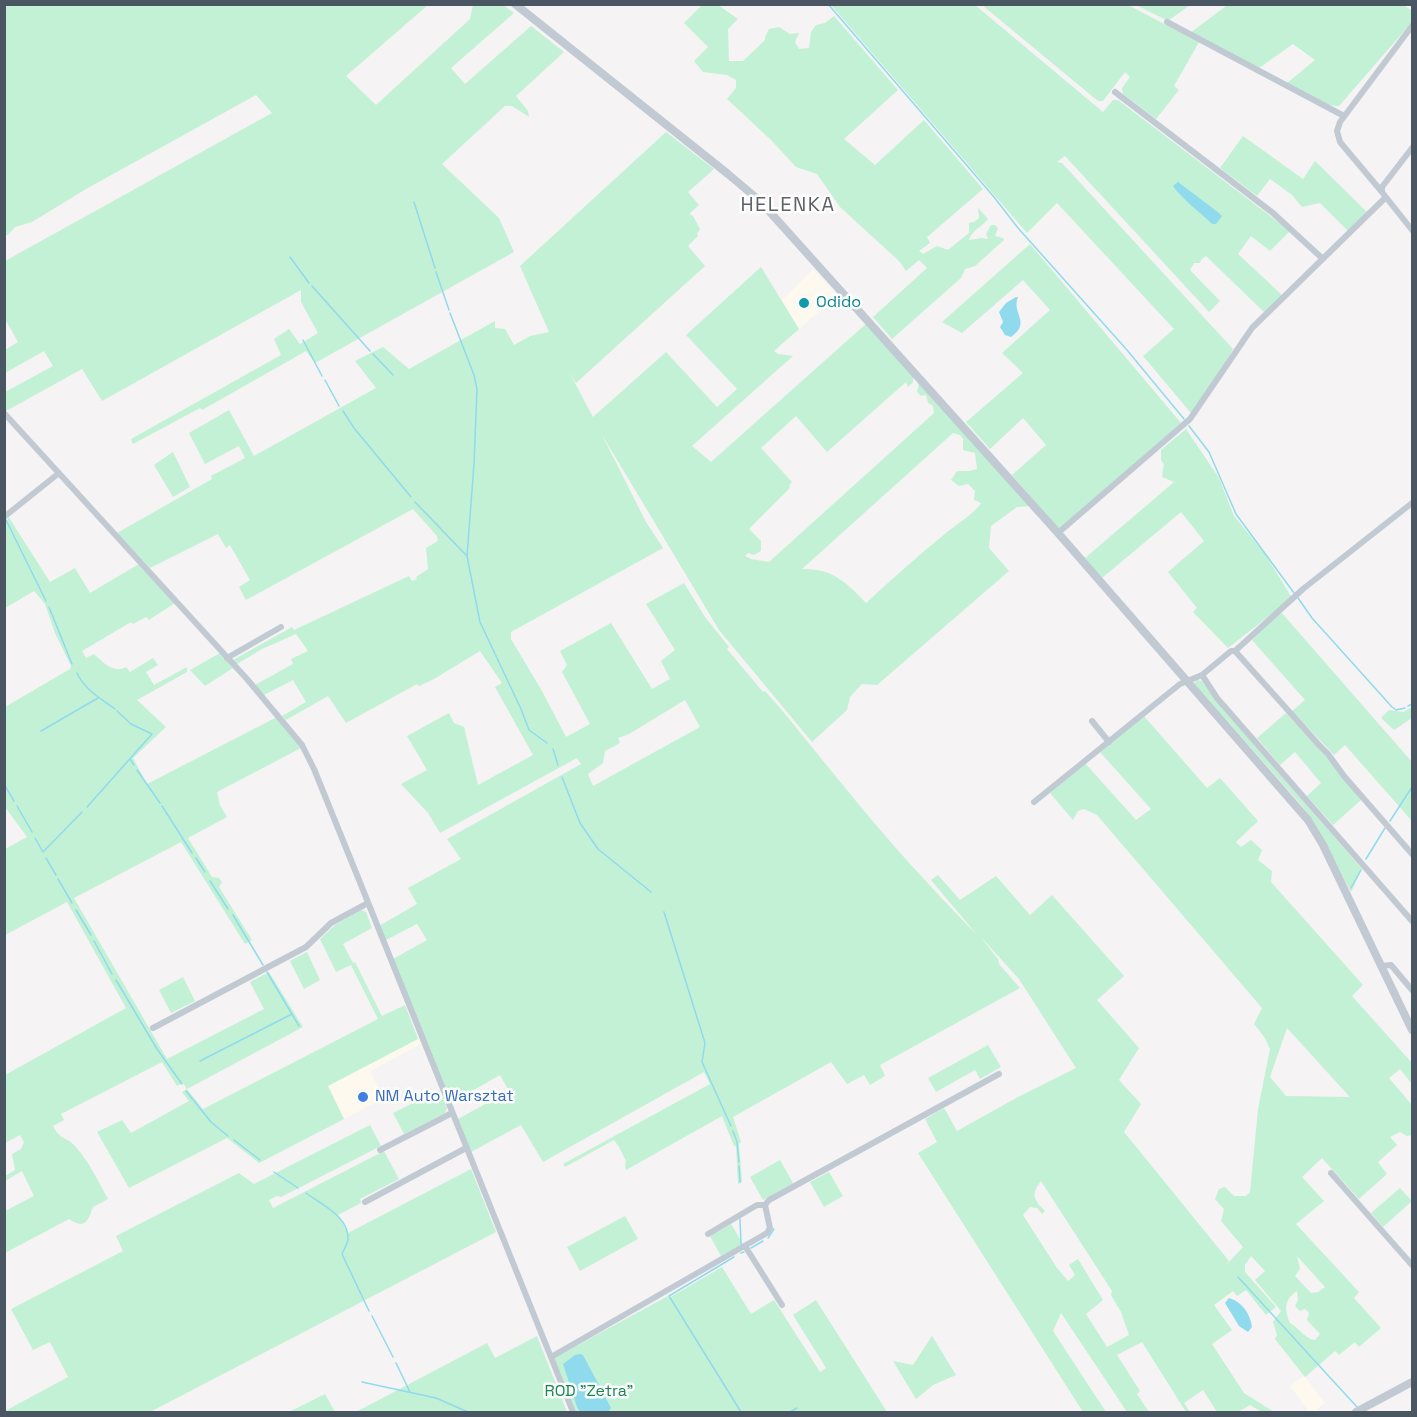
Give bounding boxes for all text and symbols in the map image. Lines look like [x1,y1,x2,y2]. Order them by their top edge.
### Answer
district label: HELENKA [740,194,836,218]
place label: Odido [816,293,861,313]
marker: Odido [797,296,811,310]
place label: NM Auto Warsztat [375,1087,514,1107]
marker: NM Auto Warsztat [356,1090,370,1104]
park label: ROD "Zetra" [545,1382,633,1402]

